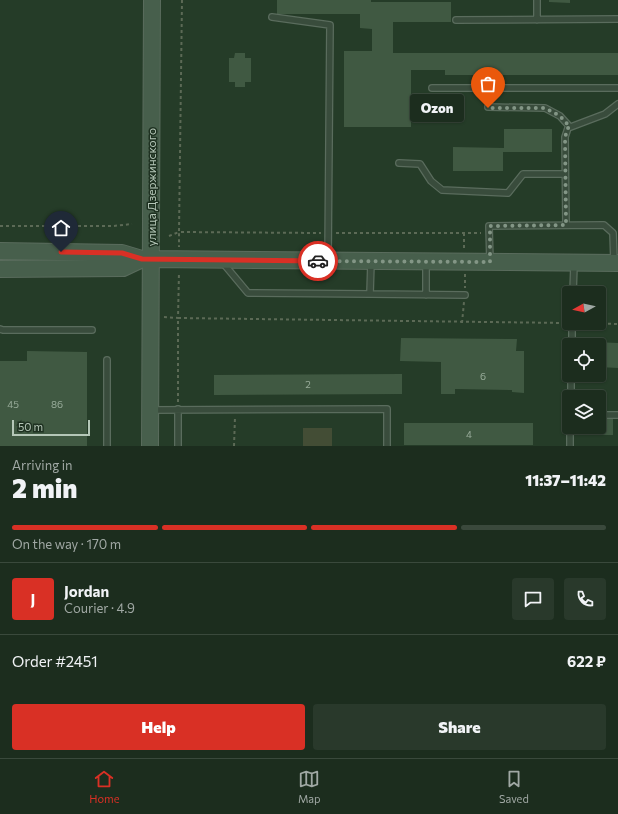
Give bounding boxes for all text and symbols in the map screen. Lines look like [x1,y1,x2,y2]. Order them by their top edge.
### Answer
pin [471,67,505,108]
icon: bag [477,73,499,95]
callout: Ozon [410,94,464,122]
text: Ozon [421,100,453,116]
street label: улица Дзержинского [144,128,158,246]
pin [44,211,78,252]
icon: home [50,217,72,239]
courier [298,241,338,281]
icon: car [307,250,329,272]
north arrow [562,286,606,330]
map controls [562,286,606,434]
button: locate [562,338,606,382]
house number: 6 [480,370,486,382]
house number: 2 [305,378,311,390]
button: layers [562,390,606,434]
house number: 45 [7,398,19,410]
house number: 86 [51,398,63,410]
scale bar [12,418,90,437]
text: 50 m [18,420,43,433]
house number: 4 [466,428,472,440]
text: Arriving in [12,457,72,473]
text: 11:37–11:42 [525,471,606,489]
text: 2 min [12,472,77,503]
text: On the way · 170 m [12,536,121,552]
button: chat [512,578,554,620]
button: phone [564,578,606,620]
text: Jordan [64,582,109,600]
text: J [31,590,35,608]
text: Courier · 4.9 [64,600,135,616]
text: Order #2451 [12,652,98,670]
text: 622 ₽ [567,652,606,670]
button: Help [12,704,305,750]
button: Share [313,704,606,750]
tab: Home [89,768,119,805]
tab: Map [298,768,321,805]
tab: Saved [499,768,529,805]

